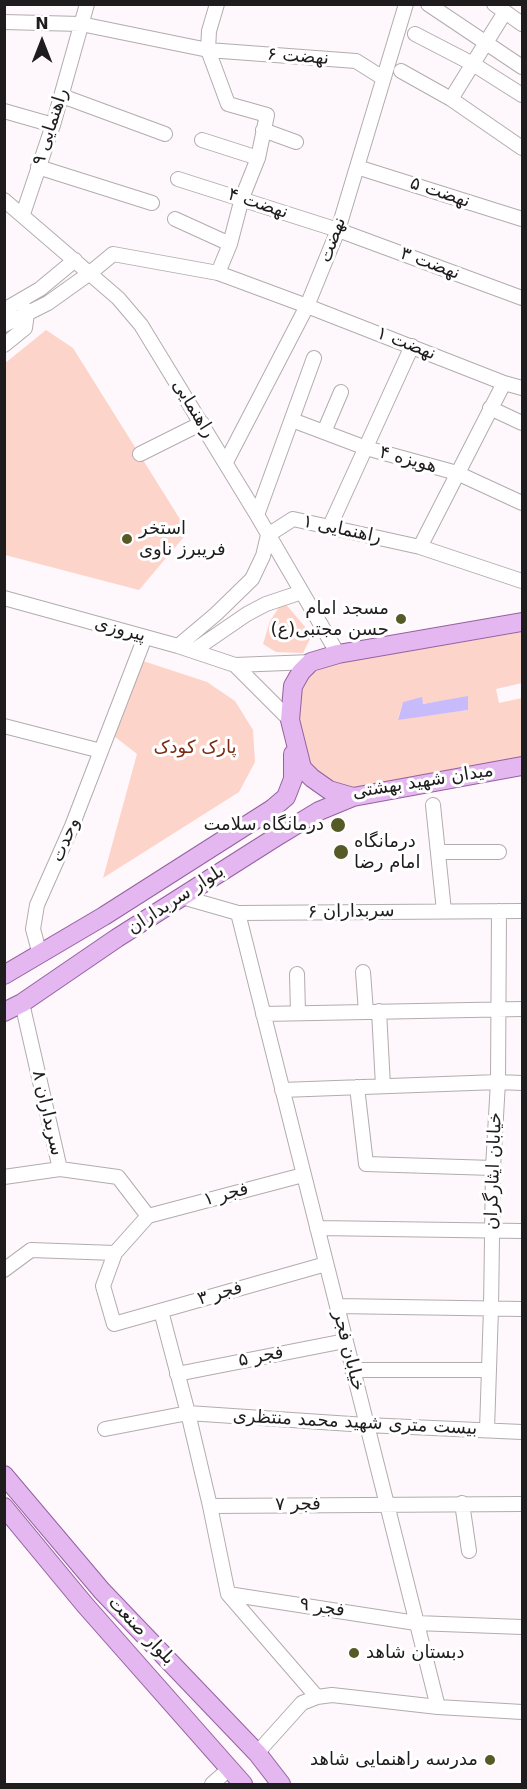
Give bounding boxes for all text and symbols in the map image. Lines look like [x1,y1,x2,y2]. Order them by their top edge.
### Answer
north arrow [12,12,72,72]
text: N [35,14,49,33]
street label: نهضت ۶ [266,44,330,70]
street label: راهنمایی ۹ [28,86,74,168]
street label: نهضت ۵ [407,173,473,213]
street label: نهضت ۴ [225,184,291,224]
street label: نهضت [315,214,351,266]
street label: نهضت ۳ [397,243,463,285]
street label: نهضت ۱ [373,323,439,365]
street label: راهنمایی [167,376,219,442]
street label: هویزه ۴ [377,442,439,478]
street label: راهنمایی ۱ [301,511,383,549]
place label: استخر فریبرز ناوی [139,518,226,560]
marker: استخر فریبرز ناوی [120,532,134,546]
place label: مسجد امام حسن مجتبی(ع) [270,598,389,640]
marker: مسجد امام حسن مجتبی(ع) [394,612,408,626]
street label: پیروزی [92,613,148,647]
park label: پارک کودک [153,737,237,759]
street label: میدان شهید بهشتی [351,760,495,804]
place label: درمانگاه سلامت [203,814,324,836]
street label: وحدت [47,815,85,865]
marker: درمانگاه سلامت [329,816,347,834]
place label: درمانگاه امام رضا [354,831,420,874]
marker: درمانگاه امام رضا [332,843,350,861]
street label: بلوار سربداران [124,861,228,939]
street label: سربداران ۶ [307,900,395,924]
street label: سربداران ۸ [27,1068,67,1158]
street label: خیابان ایثارگران [481,1112,507,1230]
street label: فجر ۱ [201,1179,251,1211]
street label: فجر ۳ [195,1277,245,1311]
street label: خیابان فجر [328,1309,368,1393]
street label: فجر ۵ [237,1342,285,1372]
street label: بیست متری شهید محمد منتظری [232,1406,478,1440]
street label: فجر ۷ [275,1494,321,1516]
street label: بلوار صنعت [103,1592,179,1670]
street label: فجر ۹ [298,1594,346,1622]
place label: دبستان شاهد [366,1642,464,1664]
marker: دبستان شاهد [347,1646,361,1660]
place label: مدرسه راهنمایی شاهد [310,1749,478,1771]
marker: مدرسه راهنمایی شاهد [483,1753,497,1767]

